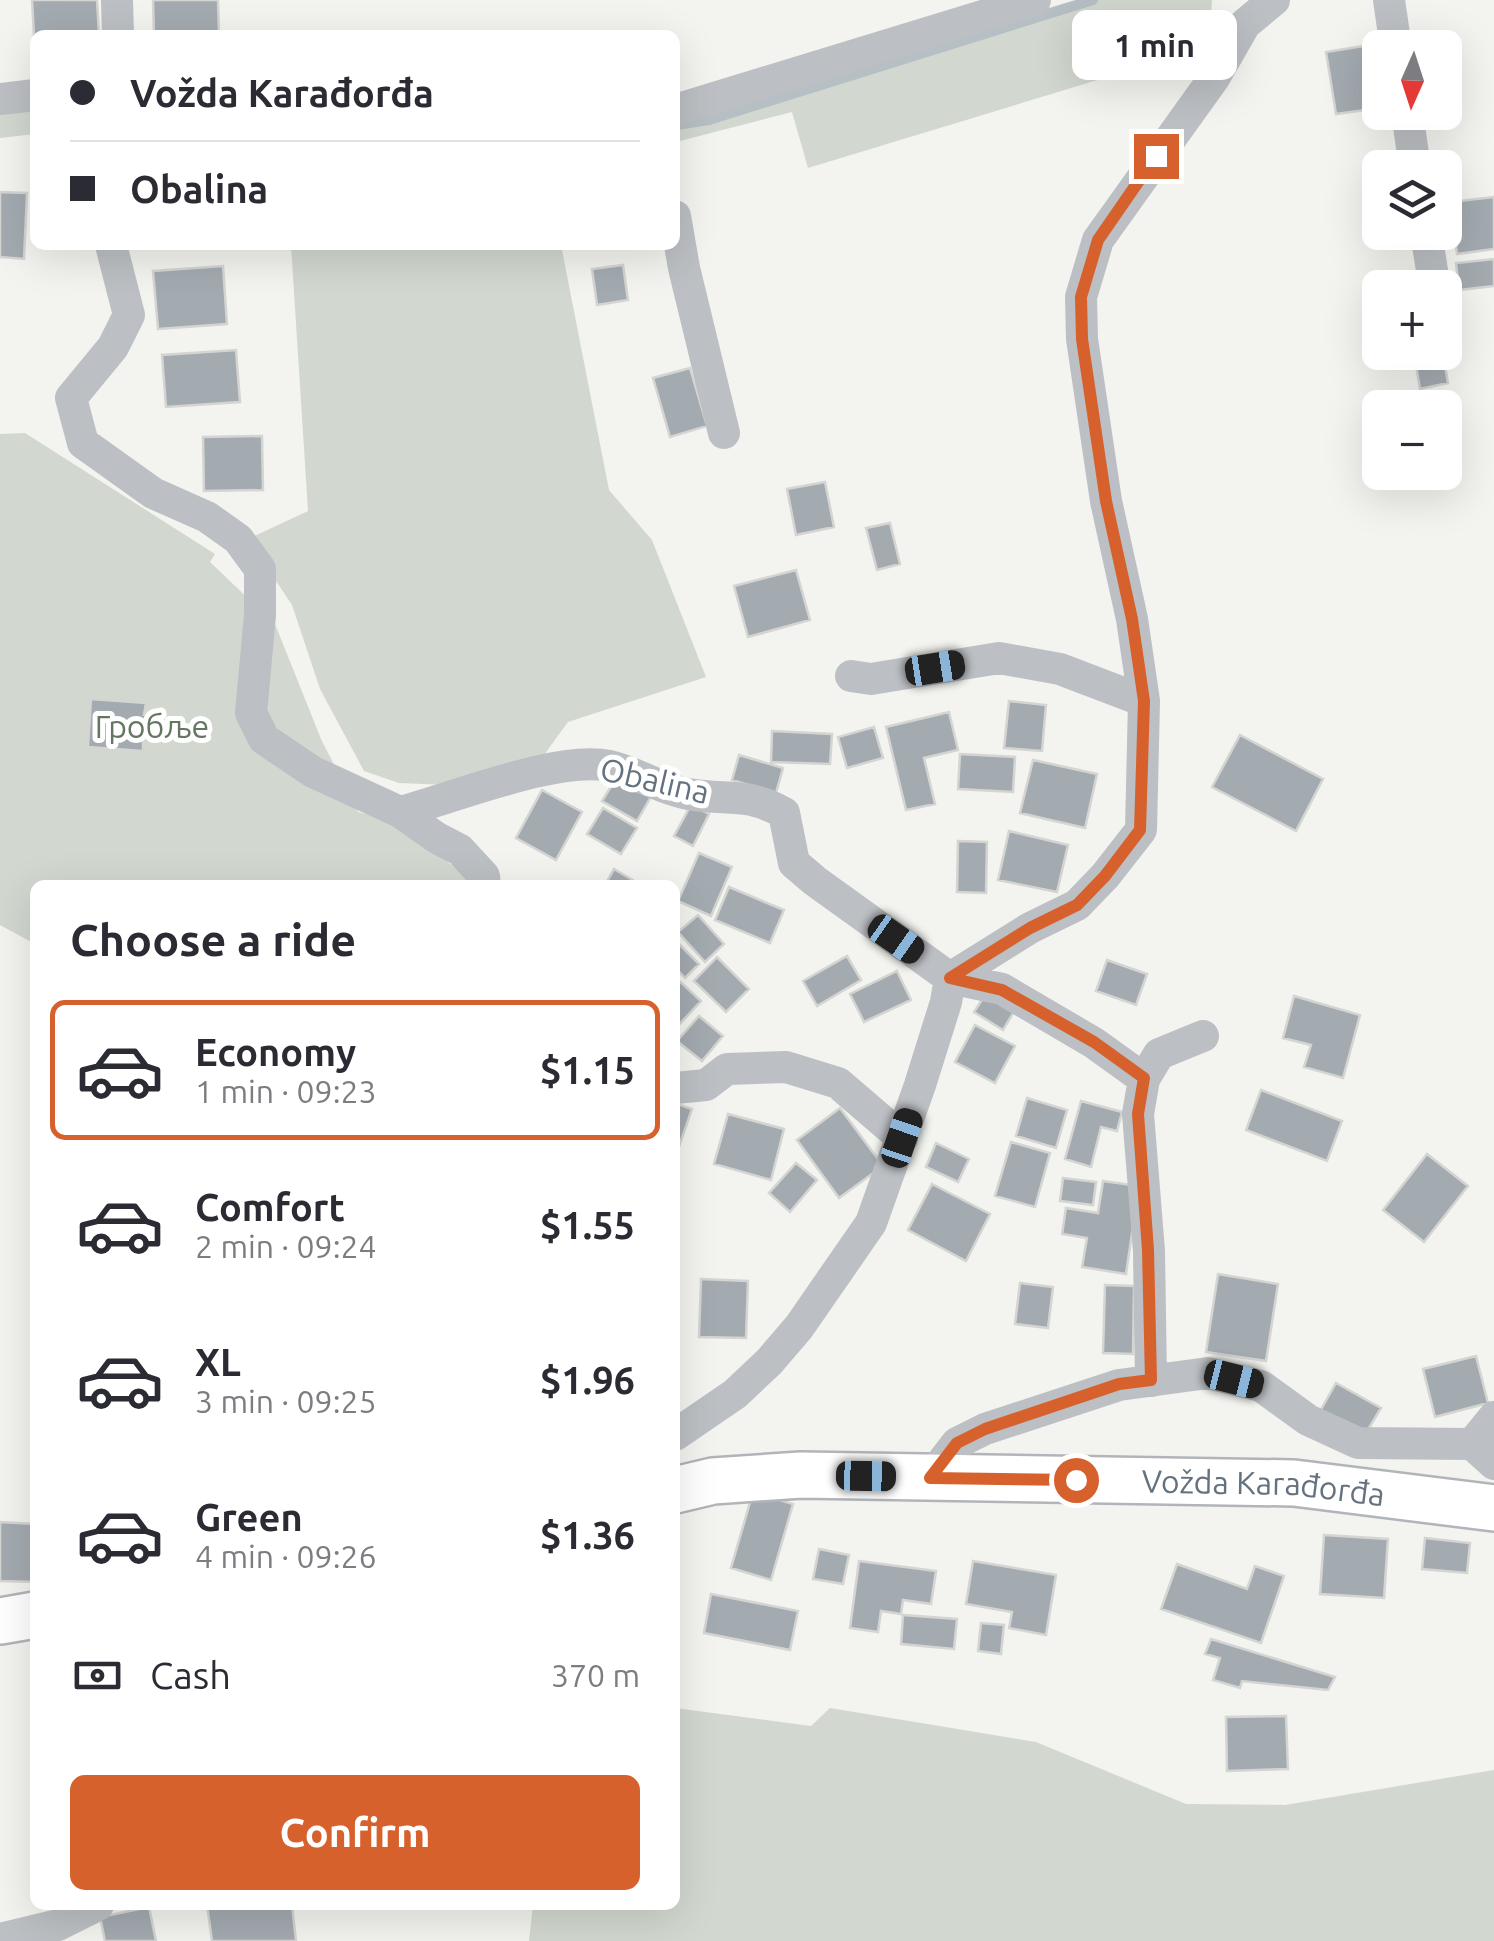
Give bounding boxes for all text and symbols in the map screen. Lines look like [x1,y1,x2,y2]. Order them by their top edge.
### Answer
callout: 1 min [1074,11,1238,81]
text: 1 min [1114,27,1195,63]
north arrow [1362,30,1462,130]
map controls [1362,30,1462,490]
text: Vožda Karađorđa [130,72,434,114]
route end [1134,134,1179,179]
button: layers [1362,150,1462,250]
text: Obalina [130,168,268,210]
button: + [1362,270,1462,370]
button: − [1362,390,1462,490]
car [903,648,967,688]
park label: Гробље [95,708,209,744]
street label: Obalina [597,750,713,810]
car [863,910,929,968]
text: Choose a ride [70,914,356,965]
icon: car [75,1025,165,1115]
text: Economy [195,1031,356,1073]
text: $1.15 [540,1049,635,1091]
text: 1 min · 09:23 [195,1073,377,1109]
car [878,1105,926,1171]
icon: car [75,1180,165,1270]
text: Comfort [195,1186,345,1228]
text: $1.55 [540,1204,635,1246]
text: 2 min · 09:24 [195,1228,377,1264]
icon: car [75,1335,165,1425]
text: XL [195,1341,241,1383]
car [1201,1357,1267,1401]
text: $1.96 [540,1359,635,1401]
text: 3 min · 09:25 [195,1383,377,1419]
route start [1054,1458,1099,1503]
car [836,1460,896,1492]
street label: Vožda Karađorđa [1141,1463,1387,1512]
icon: car [75,1490,165,1580]
text: Green [195,1496,303,1538]
text: $1.36 [540,1514,635,1556]
text: 4 min · 09:26 [195,1538,377,1574]
icon: cash [70,1648,125,1703]
text: Cash [150,1654,231,1696]
text: 370 m [551,1657,640,1693]
button: Confirm [70,1775,640,1890]

